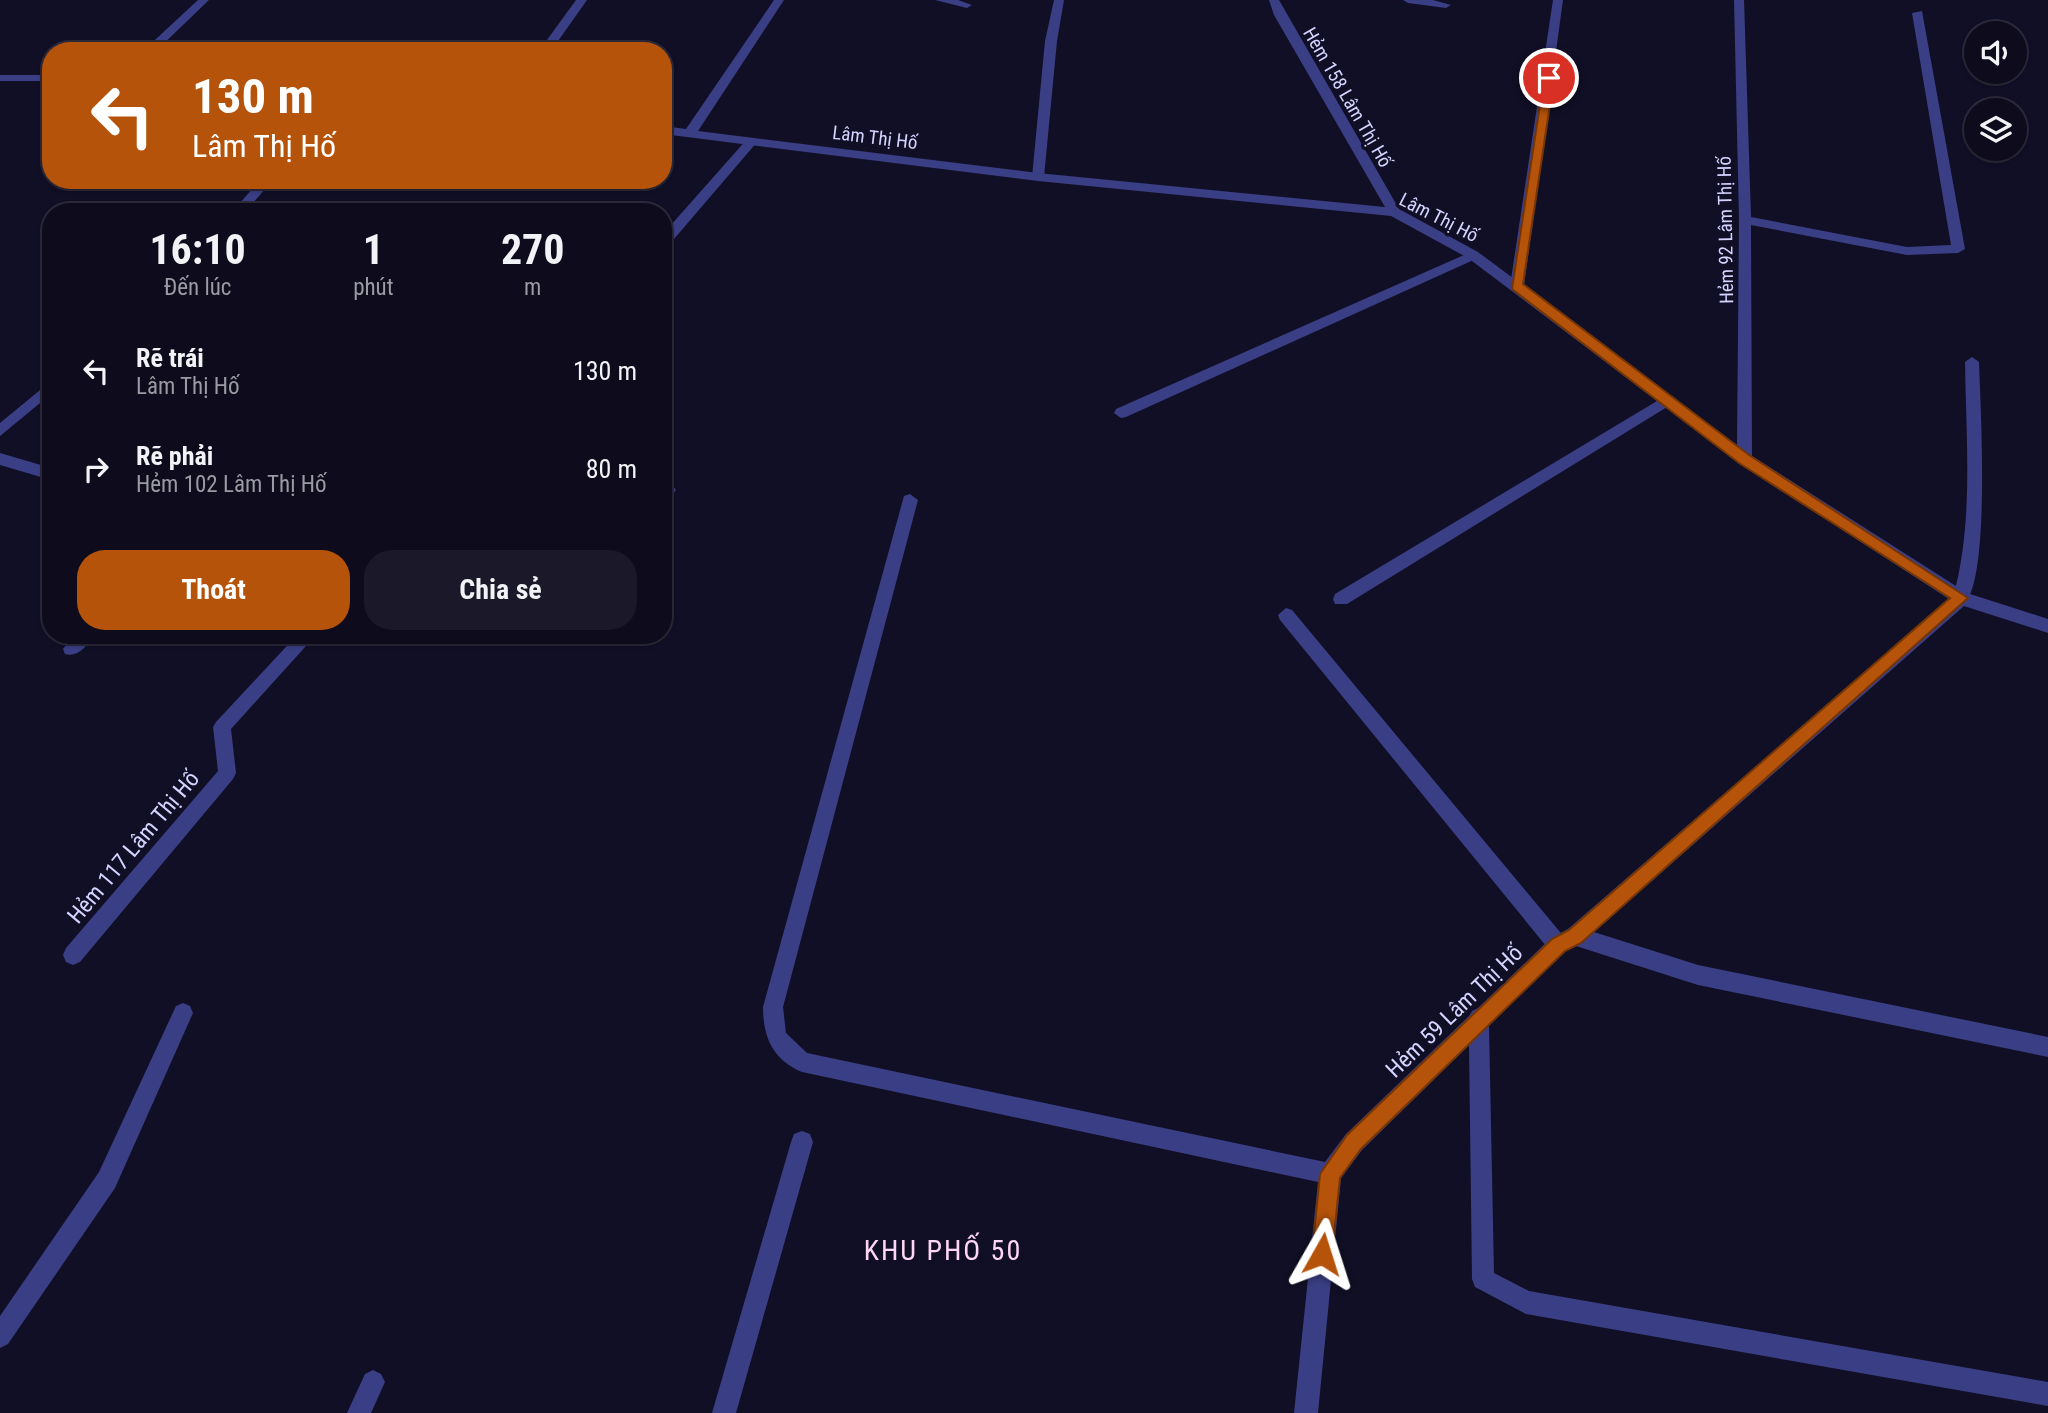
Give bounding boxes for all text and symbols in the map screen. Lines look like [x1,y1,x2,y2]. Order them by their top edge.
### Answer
map controls [1964,21,2027,161]
button: sound [1964,21,2027,84]
street label: Hẻm 158 Lâm Thị Hố [1298,23,1397,172]
pin [1519,48,1579,108]
icon: arrive [1530,59,1568,97]
text: 130 m [192,68,314,125]
icon: left [77,70,168,161]
button: layers [1964,98,2027,161]
street label: Lâm Thị Hố [831,121,919,154]
text: Lâm Thị Hố [192,127,336,165]
street label: Hẻm 92 Lâm Thị Hố [1713,155,1738,304]
street label: Lâm Thị Hố [1395,188,1483,247]
text: 16:10 [149,225,246,274]
text: 1 [363,225,384,274]
text: 270 [501,225,565,274]
text: Đến lúc [164,274,231,301]
text: phút [353,274,394,301]
text: m [524,274,541,301]
text: Rẽ trái [136,343,204,373]
icon: left [77,352,115,390]
text: 130 m [573,356,637,386]
text: Lâm Thị Hố [136,373,240,400]
text: Rẽ phải [136,441,213,471]
icon: right [77,450,115,488]
text: 80 m [586,454,637,484]
text: Hẻm 102 Lâm Thị Hố [136,471,327,498]
button: Thoát [77,550,350,630]
button: Chia sẻ [364,550,637,630]
street label: Hẻm 117 Lâm Thị Hố [62,765,205,929]
street label: Hẻm 59 Lâm Thị Hố [1381,939,1528,1083]
position arrow [1285,1217,1359,1291]
district label: KHU PHỐ 50 [864,1232,1022,1267]

